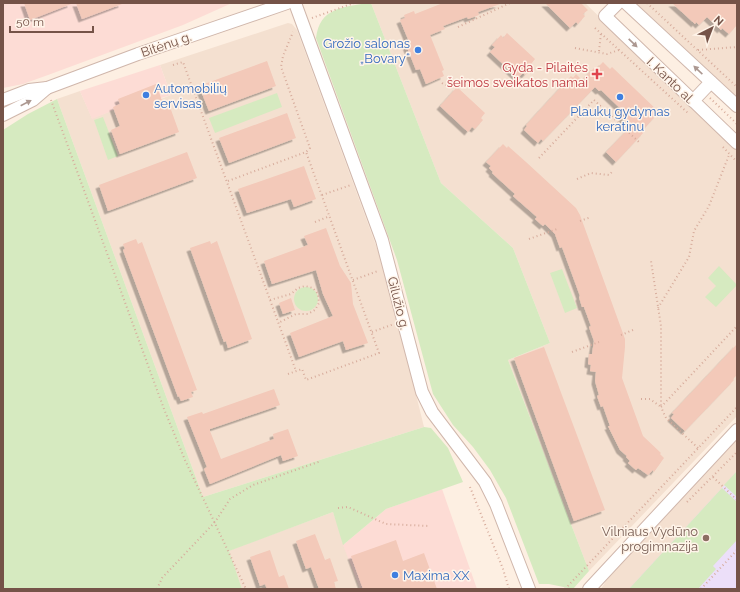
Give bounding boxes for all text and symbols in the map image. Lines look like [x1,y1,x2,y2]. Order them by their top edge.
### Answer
scale bar [10,8,93,34]
north arrow [692,8,732,48]
text: N [711,13,726,29]
text: 50 m [16,15,44,29]
street label: Bitėnų g. [139,29,193,60]
place label: Grožio salonas „Bovary“ [323,36,410,66]
one-way arrow [628,39,638,48]
marker: Grožio salonas „Bovary“ [413,45,423,55]
street label: I. Kanto al. [644,54,698,107]
place label: Gyda - Pilaitės šeimos sveikatos namai [447,60,588,90]
one-way arrow [693,65,703,75]
marker: Gyda - Pilaitės šeimos sveikatos namai [591,68,603,80]
place label: Automobilių servisas [154,81,227,111]
marker: Automobilių servisas [141,90,151,100]
marker: Plaukų gydymas keratinu [615,92,625,102]
one-way arrow [21,100,32,107]
place label: Plaukų gydymas keratinu [570,104,670,134]
street label: Gilužio g. [385,275,412,331]
place label: Vilniaus Vydūno progimnazija [602,524,698,554]
marker: Vilniaus Vydūno progimnazija [701,533,711,543]
place label: Maxima XX [403,568,470,583]
marker: Maxima XX [390,570,400,580]

